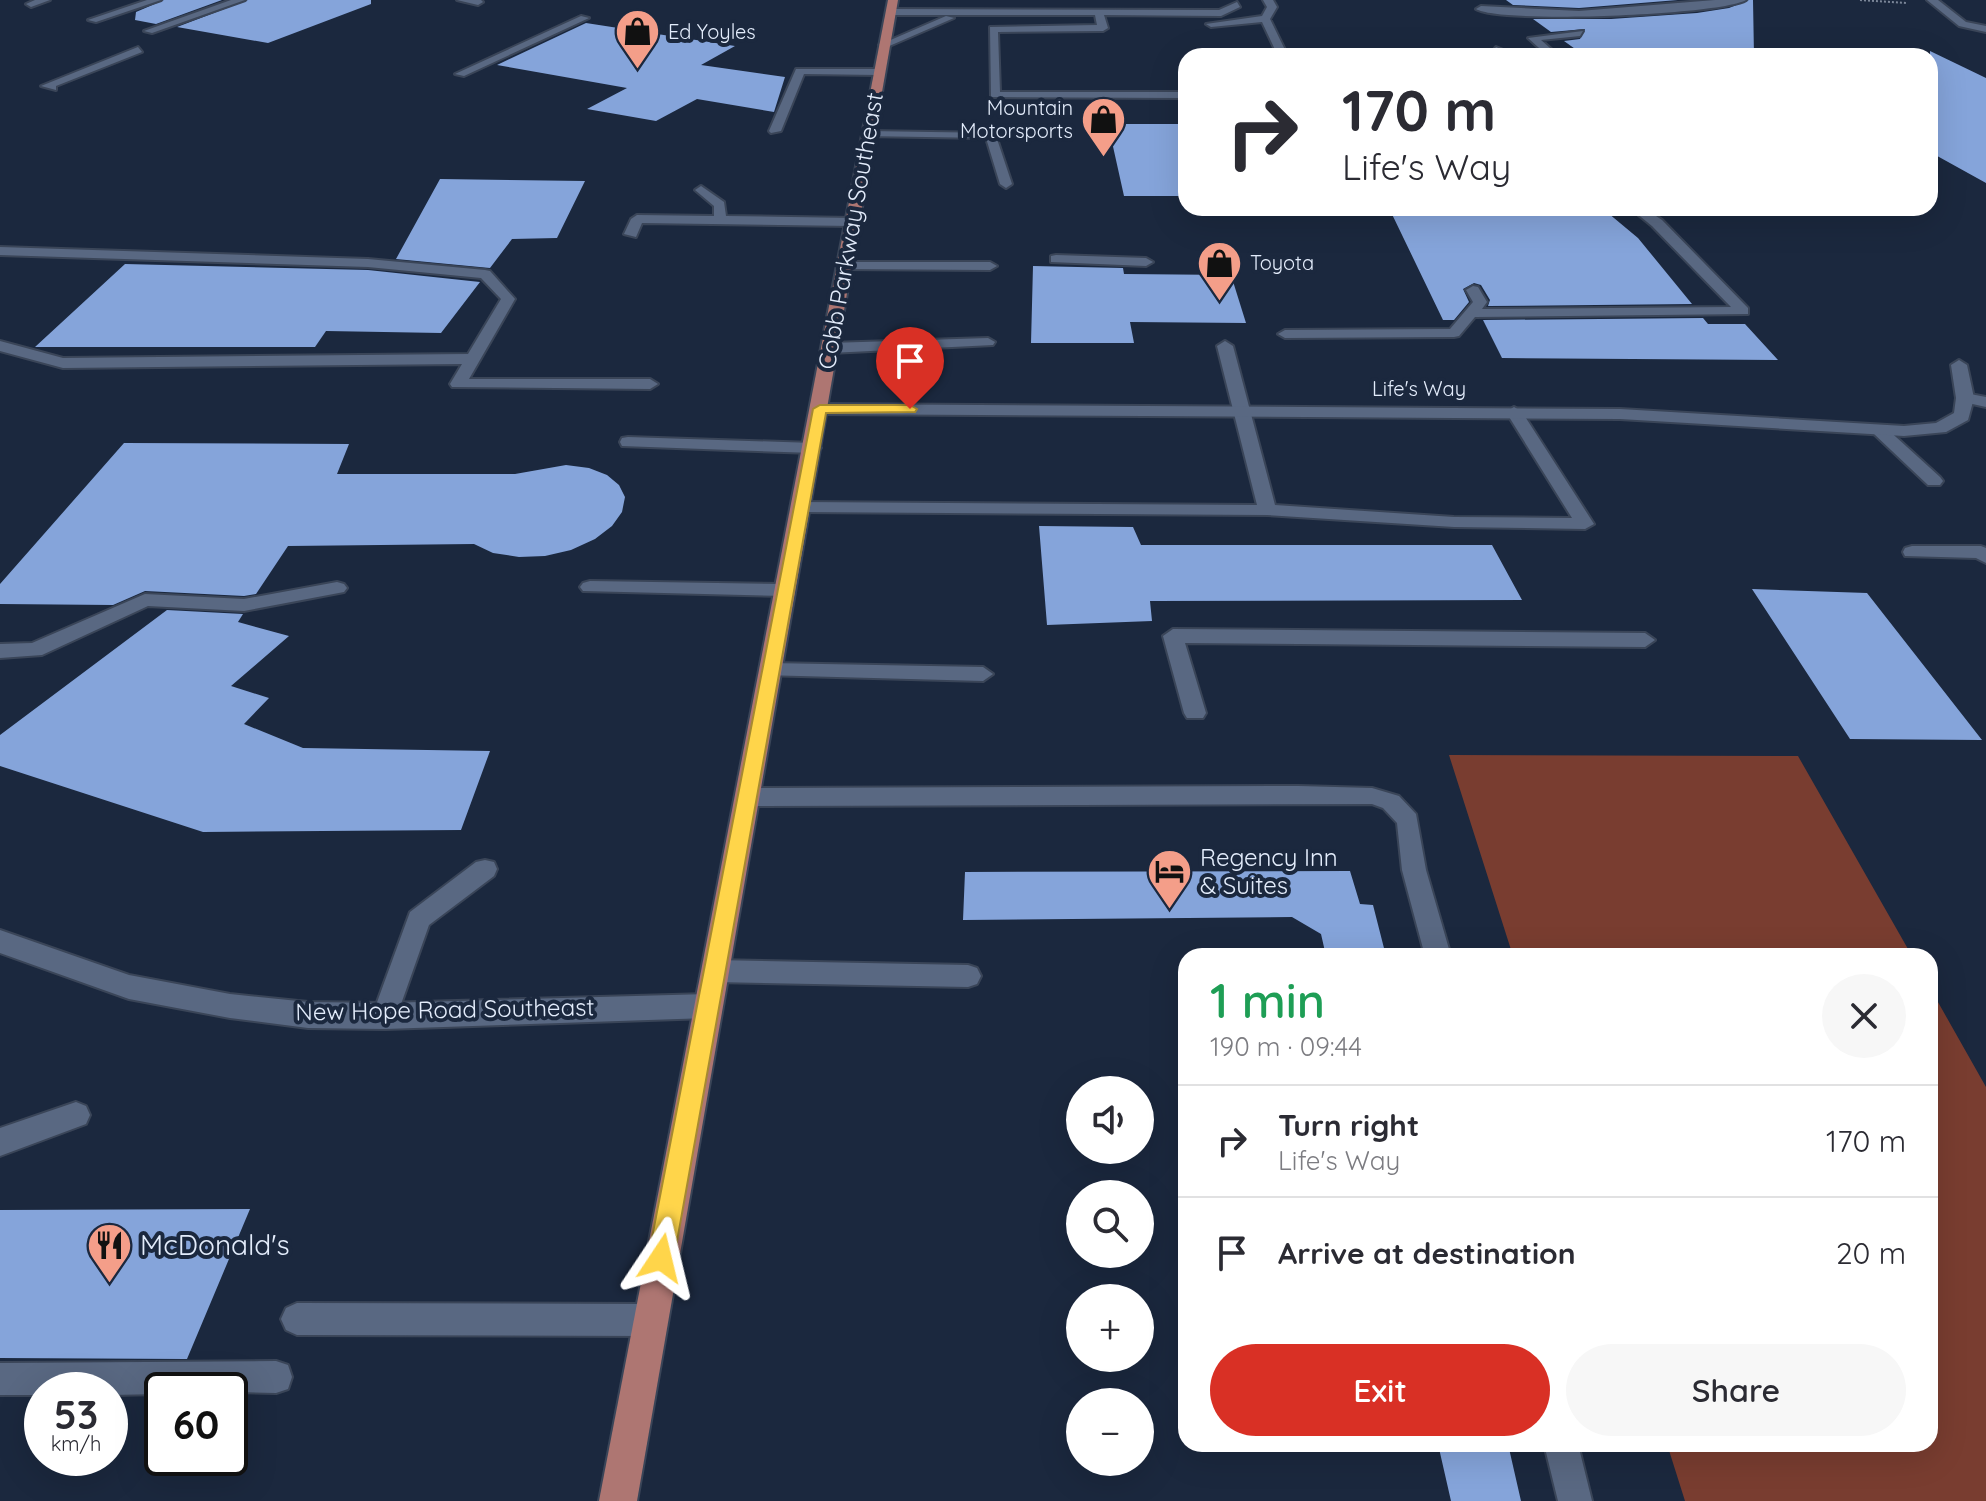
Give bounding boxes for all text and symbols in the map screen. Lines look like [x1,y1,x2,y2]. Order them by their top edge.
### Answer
shop icon: Ed Yoyles [613,8,661,71]
place label: Ed Yoyles [668,19,756,44]
text: 170 m [1342,75,1496,145]
icon: right [1210,80,1314,184]
street label: Cobb Parkway Southeast [811,90,889,372]
place label: Mountain Motorsports [960,95,1073,143]
shop icon: Mountain Motorsports [1080,95,1128,158]
text: Life's Way [1342,144,1511,189]
shop icon: Toyota [1195,239,1243,302]
place label: Toyota [1250,250,1314,275]
pin [876,327,944,409]
icon: arrive [888,339,932,383]
street label: Life's Way [1372,376,1466,401]
place label: Regency Inn & Suites [1200,842,1338,900]
hotel icon: Regency Inn & Suites [1145,848,1193,911]
text: 1 min [1210,970,1325,1030]
button: close [1822,974,1906,1058]
street label: New Hope Road Southeast [295,991,595,1027]
text: 190 m · 09:44 [1210,1030,1362,1063]
map controls [1066,1076,1154,1476]
button: sound [1066,1076,1154,1164]
text: Turn right [1278,1106,1419,1144]
icon: right [1210,1119,1254,1163]
text: 170 m [1826,1122,1906,1160]
text: Life's Way [1278,1144,1400,1177]
button: search [1066,1180,1154,1268]
position arrow [619,1216,703,1300]
restaurant icon: McDonald's [85,1221,133,1284]
place label: McDonald's [140,1227,290,1262]
icon: arrive [1210,1231,1254,1275]
text: Arrive at destination [1278,1234,1576,1272]
text: 20 m [1836,1234,1906,1272]
button: + [1066,1284,1154,1372]
button: Exit [1210,1344,1550,1436]
button: Share [1566,1344,1906,1436]
speed limit sign: 60 [144,1372,248,1476]
button: − [1066,1388,1154,1476]
text: 53 [54,1389,98,1439]
text: km/h [51,1431,101,1456]

